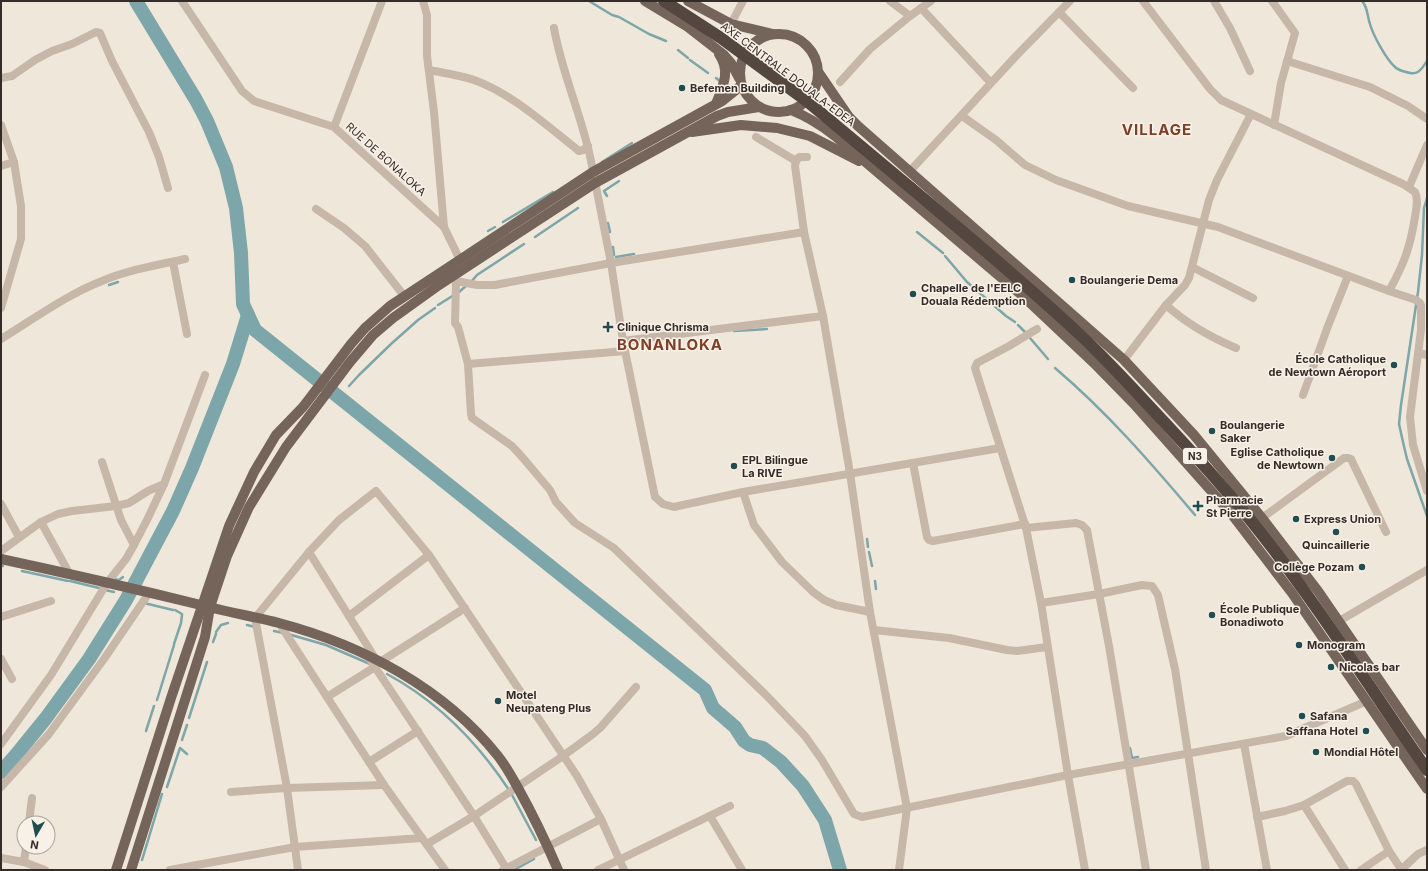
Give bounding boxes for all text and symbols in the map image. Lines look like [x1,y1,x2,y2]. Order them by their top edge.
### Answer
street label: AXE CENTRALE DOUALA-EDEA [718,19,858,129]
place label: Befemen Building [690,81,784,95]
marker: Befemen Building [677,83,687,93]
street label: RUE DE BONALOKA [343,119,429,199]
district label: VILLAGE [1122,120,1192,139]
place label: Boulangerie Dema [1080,273,1178,287]
marker: Boulangerie Dema [1067,275,1077,285]
place label: Chapelle de l'EELC Douala Rédemption [921,281,1026,308]
marker: Chapelle de l'EELC Douala Rédemption [908,289,918,299]
place label: Clinique Chrisma [617,320,709,334]
marker: Clinique Chrisma [602,321,614,333]
district label: BONANLOKA [617,335,723,354]
place label: École Catholique de Newtown Aéroport [1269,352,1386,379]
marker: École Catholique de Newtown Aéroport [1389,360,1399,370]
place label: Boulangerie Saker [1220,418,1285,445]
marker: Boulangerie Saker [1207,426,1217,436]
place label: Eglise Catholique de Newtown [1231,445,1324,472]
road number: N3 [1183,448,1207,464]
place label: EPL Bilingue La RIVE [742,453,809,480]
marker: Eglise Catholique de Newtown [1327,453,1337,463]
marker: EPL Bilingue La RIVE [729,461,739,471]
place label: Pharmacie St Pierre [1206,493,1264,520]
marker: Pharmacie St Pierre [1193,501,1203,511]
place label: Express Union [1304,512,1381,526]
marker: Express Union [1291,514,1301,524]
marker: Quincaillerie [1331,527,1341,537]
place label: Quincaillerie [1302,538,1370,552]
place label: Collège Pozam [1274,560,1354,574]
marker: Collège Pozam [1357,562,1367,572]
place label: École Publique Bonadiwoto [1220,602,1300,629]
marker: École Publique Bonadiwoto [1207,610,1217,620]
place label: Monogram [1307,638,1365,652]
marker: Monogram [1294,640,1304,650]
place label: Nicolas bar [1339,660,1400,674]
marker: Nicolas bar [1326,662,1336,672]
place label: Motel Neupateng Plus [506,688,591,715]
marker: Motel Neupateng Plus [493,696,503,706]
place label: Safana [1310,709,1347,723]
marker: Safana [1297,711,1307,721]
place label: Saffana Hotel [1286,724,1358,738]
marker: Saffana Hotel [1361,726,1371,736]
place label: Mondial Hôtel [1324,745,1398,759]
marker: Mondial Hôtel [1311,747,1321,757]
north arrow [16,815,56,855]
text: N [29,837,40,852]

